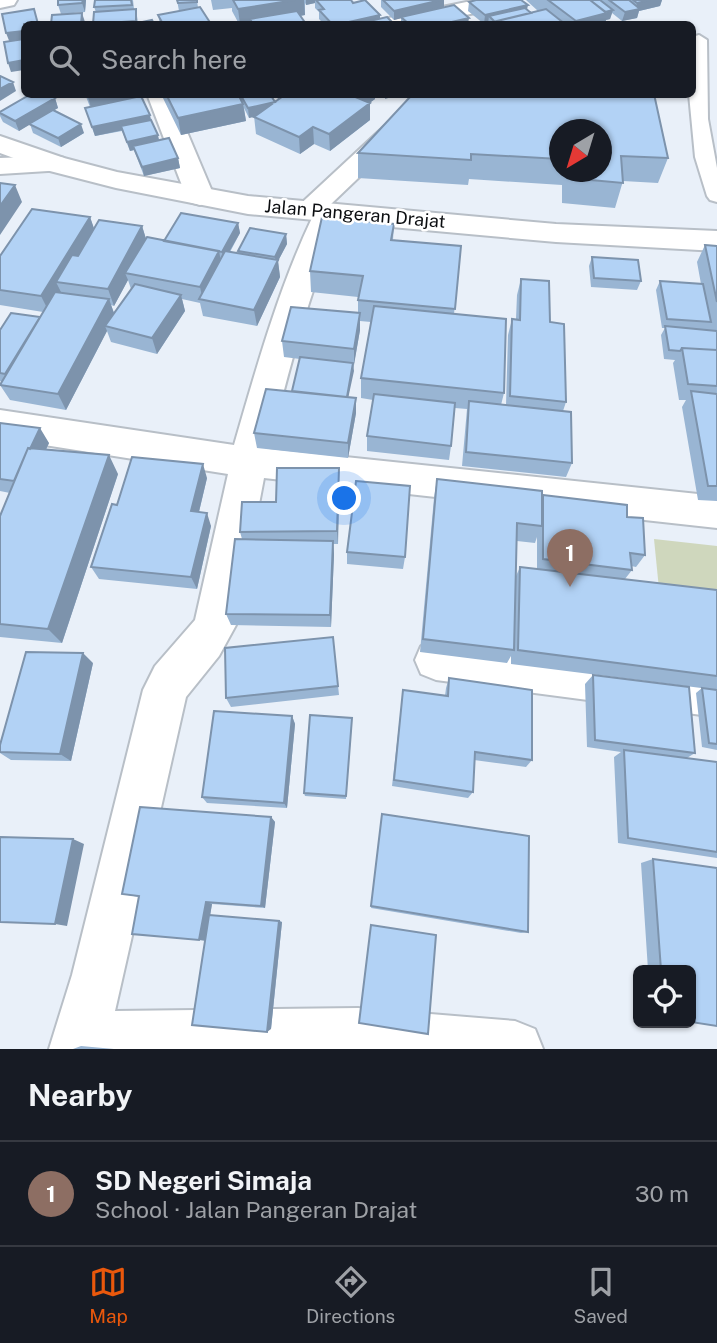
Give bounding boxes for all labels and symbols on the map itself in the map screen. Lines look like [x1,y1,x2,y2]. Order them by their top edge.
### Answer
north arrow [549,119,612,182]
street label: Jalan Pangeran Drajat [264,195,446,232]
your location [327,481,361,515]
pin: 1 [547,529,593,587]

